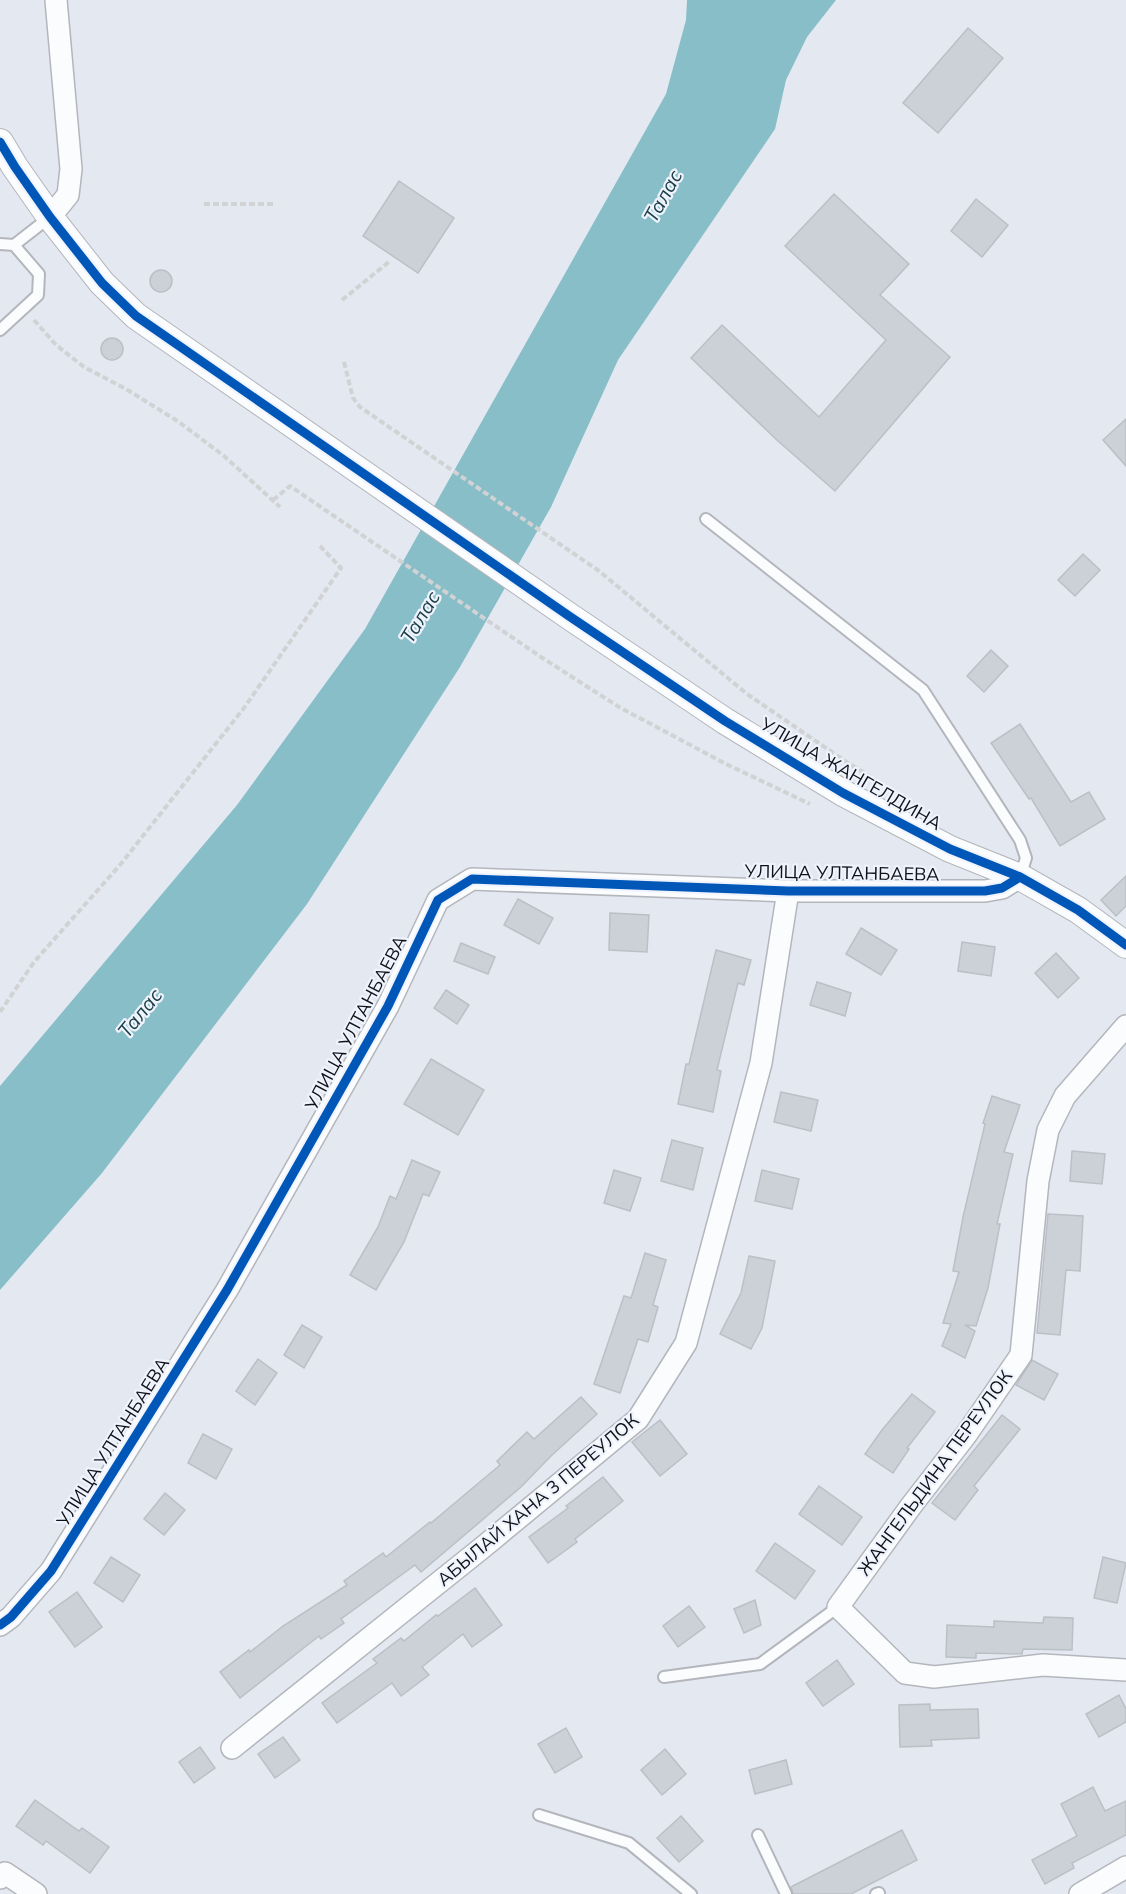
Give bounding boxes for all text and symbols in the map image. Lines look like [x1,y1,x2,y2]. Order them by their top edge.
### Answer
water label: Талас [638,165,687,227]
water label: Талас [394,586,445,648]
street label: УЛИЦА ЖАНГЕЛДИНА [756,712,946,835]
street label: УЛИЦА УЛТАНБАЕВА [743,859,940,886]
street label: УЛИЦА УЛТАНБАЕВА [299,931,411,1115]
water label: Талас [112,983,167,1043]
street label: УЛИЦА УЛТАНБАЕВА [51,1353,174,1531]
street label: ЖАНГЕЛЬДИНА ПЕРЕУЛОК [852,1365,1017,1580]
street label: АБЫЛАЙ ХАНА 3 ПЕРЕУЛОК [432,1408,643,1591]

